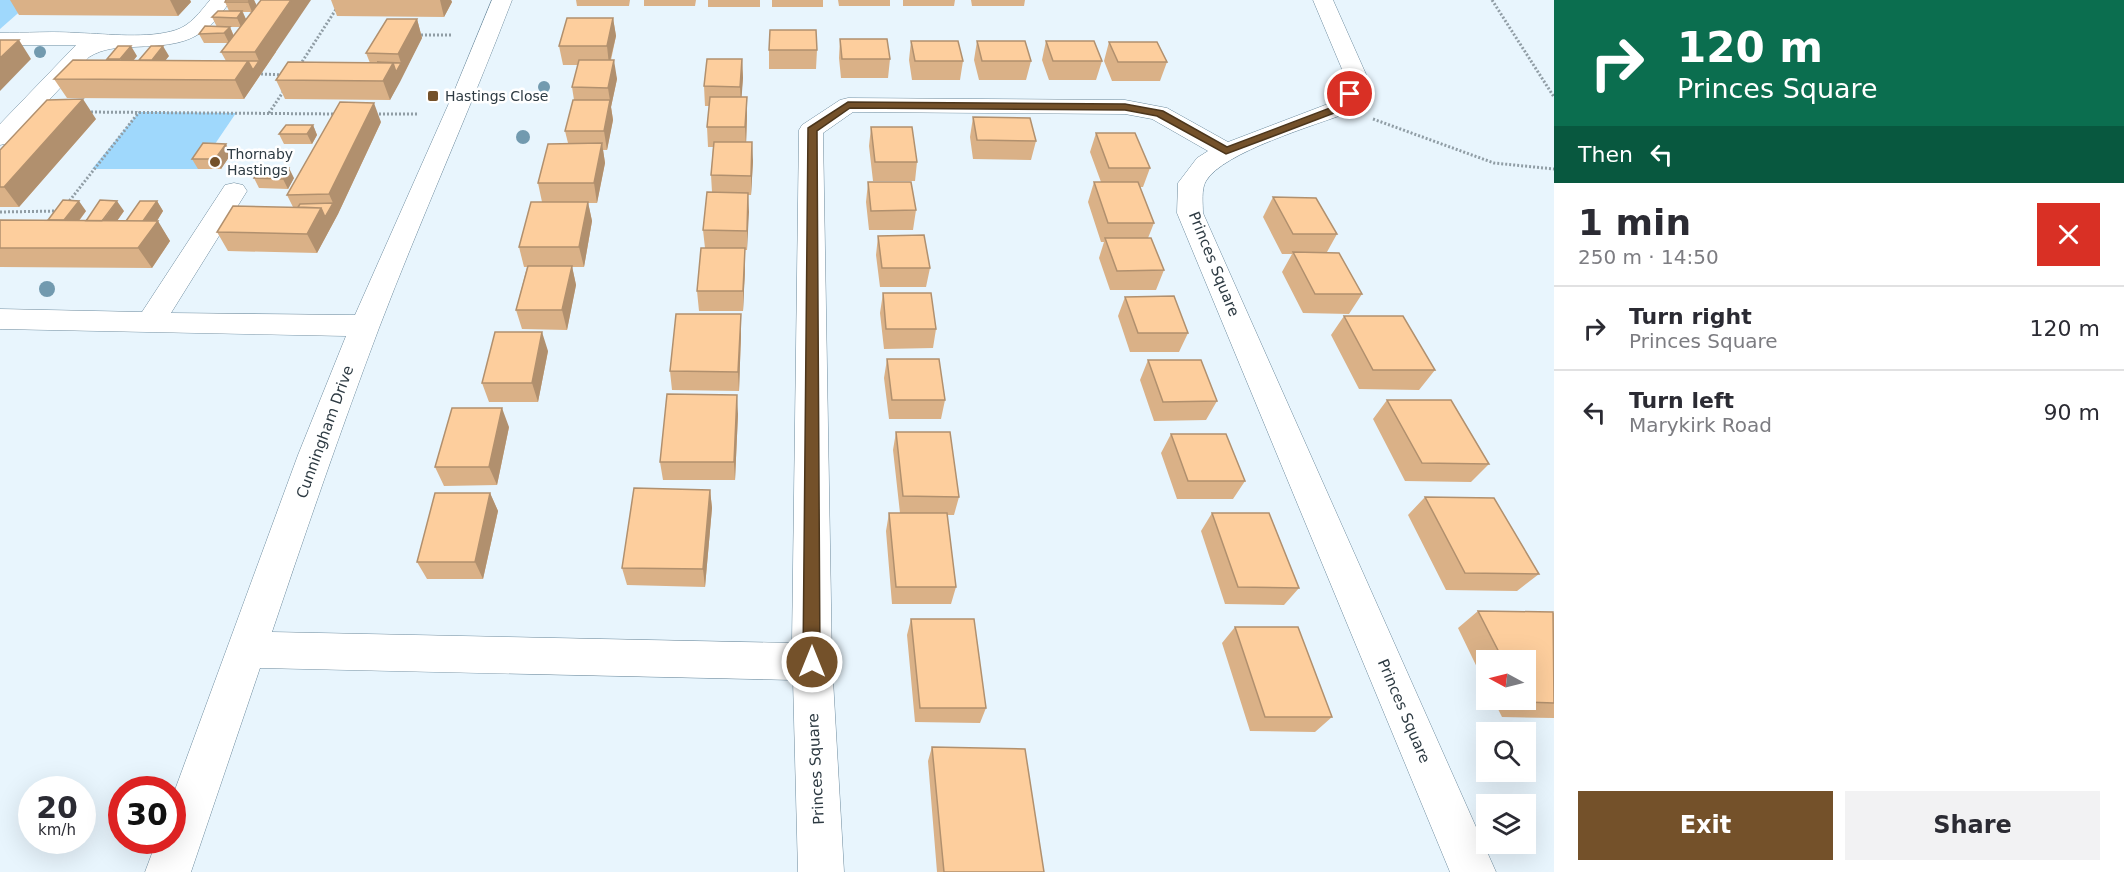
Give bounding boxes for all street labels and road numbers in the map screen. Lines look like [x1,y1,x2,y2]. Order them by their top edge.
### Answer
street label: Princes Square [1185,209,1243,319]
street label: Cunningham Drive [293,363,357,501]
street label: Princes Square [1374,656,1434,766]
street label: Princes Square [804,713,828,825]

